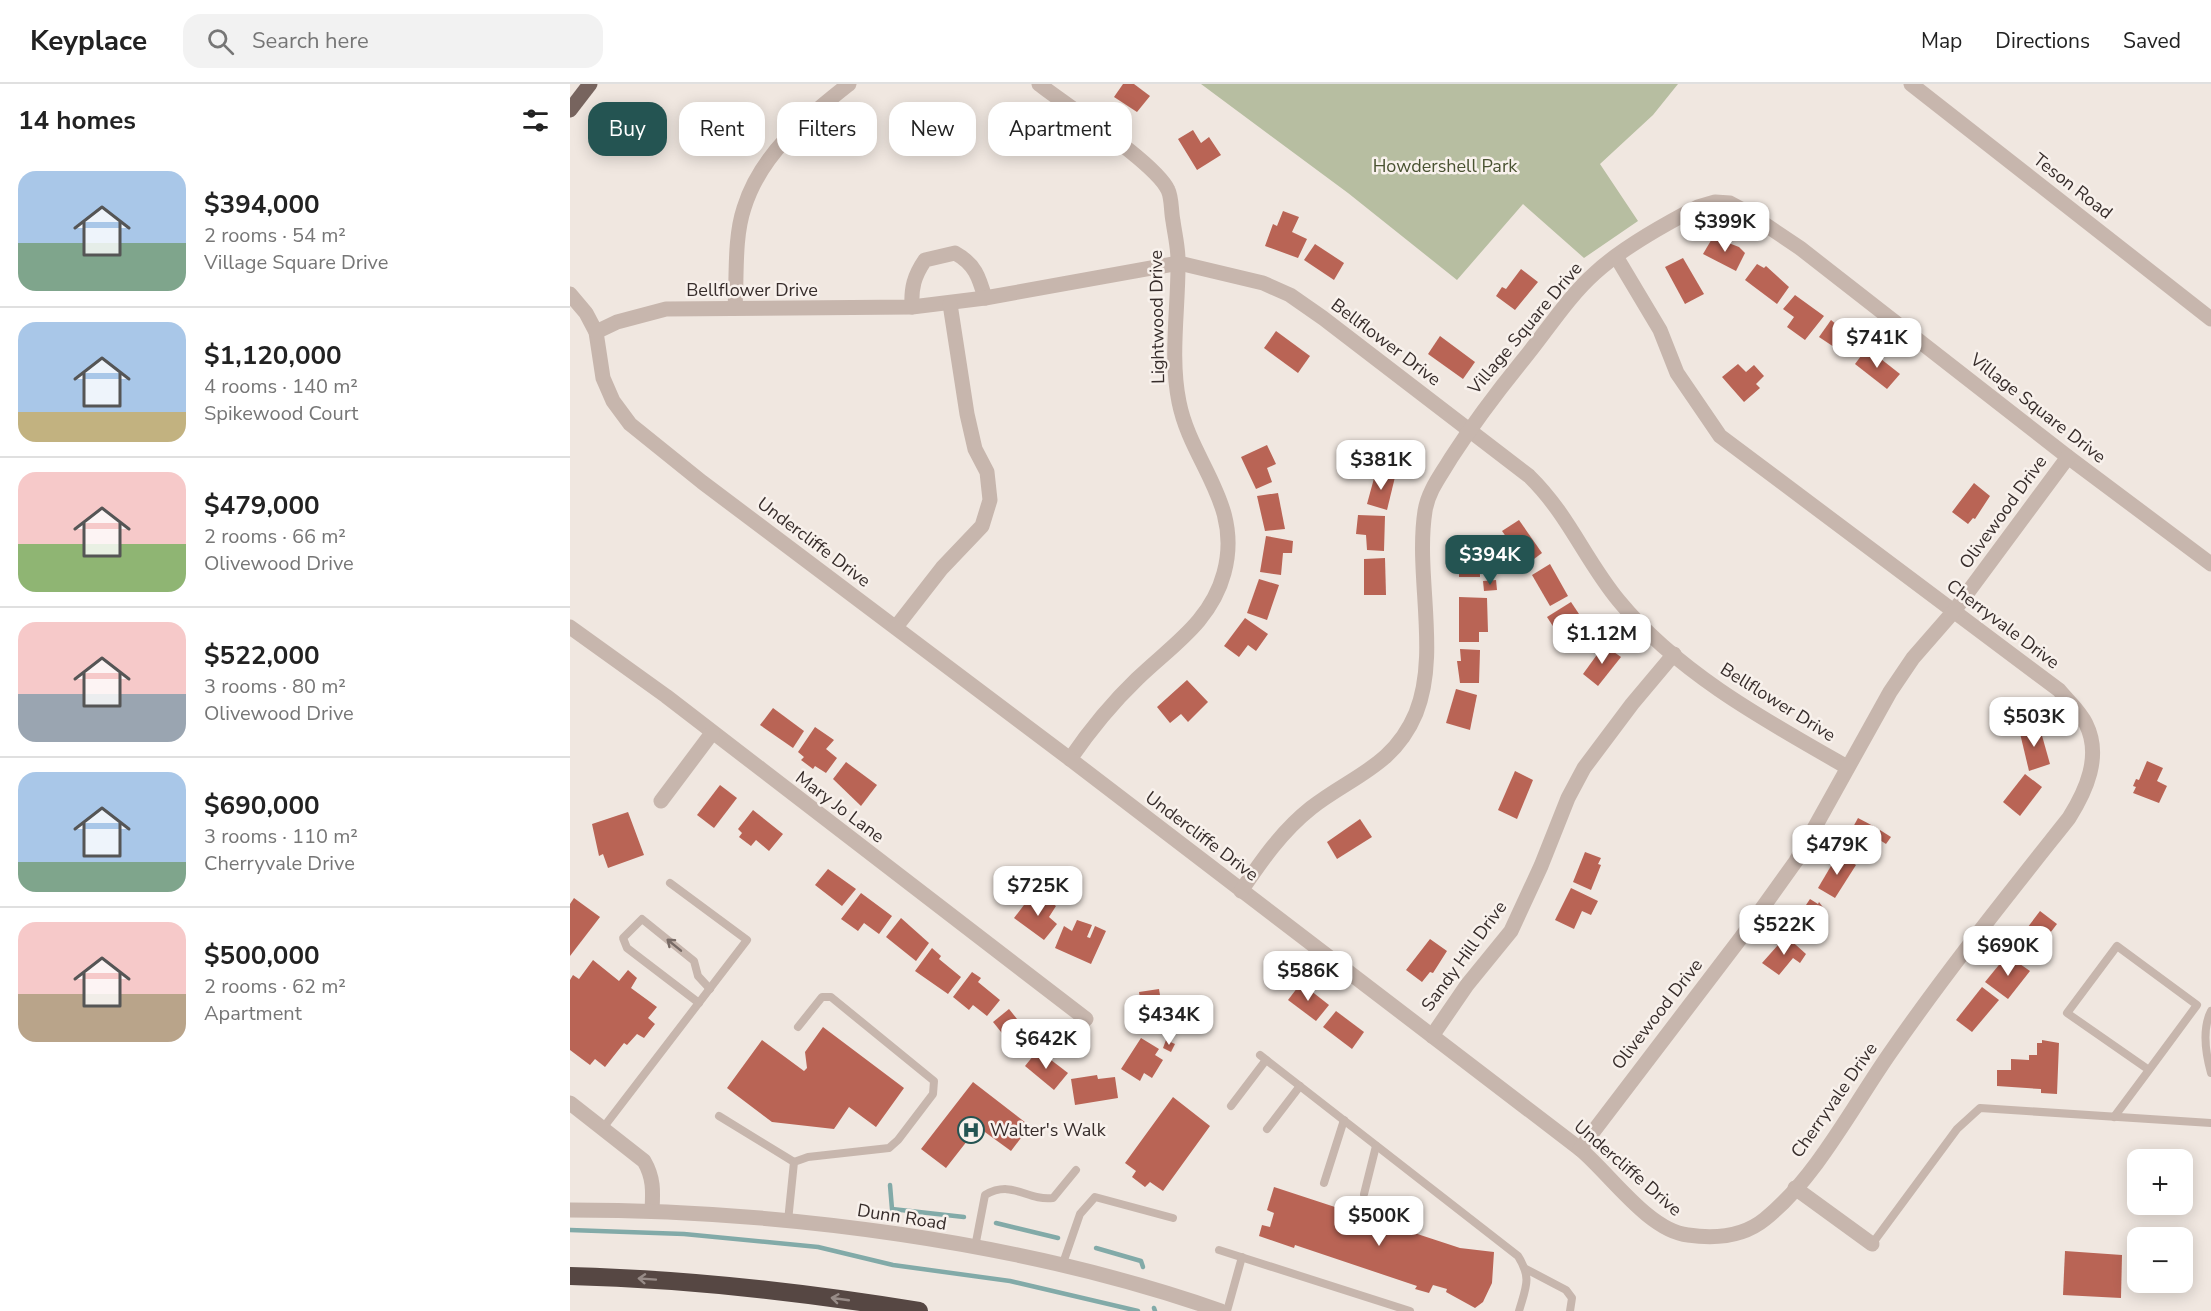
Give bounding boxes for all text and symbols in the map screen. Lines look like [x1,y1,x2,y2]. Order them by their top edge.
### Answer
search box [183,14,603,68]
text: Keyplace [30,22,147,60]
icon: search [204,25,237,58]
text: Search here [252,26,369,56]
text: Map [1921,27,1962,55]
text: Directions [1995,27,2090,55]
text: Saved [2123,27,2181,55]
chip: Buy [588,102,667,156]
chip: Rent [679,102,765,156]
chip: Filters [777,102,877,156]
chip: New [889,102,976,156]
chip: Apartment [988,102,1132,156]
text: 14 homes [18,103,136,138]
icon: filters [519,104,552,137]
street label: Teson Road [2028,147,2118,225]
park label: Howdershell Park [1373,154,1518,178]
text: $394,000 [204,187,320,222]
icon: home [66,195,138,267]
pin: $399K [1683,202,1767,253]
text: $399K [1694,208,1756,235]
text: 2 rooms · 54 m² [204,222,346,249]
text: Village Square Drive [204,249,388,276]
street label: Lightwood Drive [1144,250,1170,384]
street label: Village Square Drive [1462,257,1588,400]
street label: Bellflower Drive [686,278,818,302]
street label: Bellflower Drive [1326,293,1446,391]
pin: $741K [1835,318,1919,369]
text: $741K [1846,324,1908,351]
text: $1,120,000 [204,338,342,373]
icon: home [66,346,138,418]
street label: Village Square Drive [1964,347,2111,469]
text: 4 rooms · 140 m² [204,373,358,400]
text: Spikewood Court [204,400,358,427]
pin: $381K [1339,440,1423,491]
text: $381K [1350,446,1412,473]
street label: Olivewood Drive [1954,450,2052,574]
text: $479,000 [204,488,320,523]
street label: Undercliffe Drive [753,492,875,592]
icon: home [66,496,138,568]
text: 2 rooms · 66 m² [204,523,346,550]
pin: $394K [1448,535,1532,586]
text: $394K [1459,541,1521,568]
text: Olivewood Drive [204,550,354,577]
street label: Cherryvale Drive [1942,574,2064,674]
pin: $1.12M [1553,614,1651,665]
text: $1.12M [1567,620,1637,647]
text: $522,000 [204,638,320,673]
icon: home [66,646,138,718]
street label: Bellflower Drive [1716,657,1840,747]
text: 3 rooms · 80 m² [204,673,346,700]
pin: $503K [1992,697,2076,748]
text: Olivewood Drive [204,700,354,727]
text: $503K [2003,703,2065,730]
street label: Mary Jo Lane [791,766,889,848]
street label: Undercliffe Drive [1141,786,1263,886]
text: $690,000 [204,788,320,823]
icon: home [66,796,138,868]
text: 3 rooms · 110 m² [204,823,358,850]
pin: $479K [1795,825,1879,876]
text: $479K [1806,831,1868,858]
text: Cherryvale Drive [204,850,355,877]
pin: $725K [996,866,1080,917]
text: $725K [1007,872,1069,899]
street label: Sandy Hill Drive [1416,896,1512,1016]
pin: $522K [1742,905,1826,956]
text: $522K [1753,911,1815,938]
pin: $690K [1966,926,2050,977]
text: $690K [1977,932,2039,959]
text: $500,000 [204,938,320,973]
one-way arrow [666,938,682,951]
icon: home [66,946,138,1018]
pin: $586K [1266,951,1350,1002]
street label: Olivewood Drive [1606,954,1708,1074]
text: $586K [1277,957,1339,984]
text: 2 rooms · 62 m² [204,973,346,1000]
pin: $434K [1127,995,1211,1046]
text: Apartment [204,1000,302,1027]
text: $434K [1138,1001,1200,1028]
pin: $642K [1004,1019,1088,1070]
text: $642K [1015,1025,1077,1052]
street label: Cherryvale Drive [1785,1038,1883,1162]
street label: Undercliffe Drive [1569,1114,1687,1222]
hospital icon: Walter's Walk [956,1115,986,1145]
place label: Walter's Walk [990,1118,1107,1142]
map controls [2127,1149,2193,1293]
button: + [2127,1149,2193,1215]
pin: $500K [1337,1196,1421,1247]
street label: Dunn Road [855,1198,949,1236]
text: $500K [1348,1202,1410,1229]
button: − [2127,1227,2193,1293]
one-way arrow [637,1273,657,1284]
one-way arrow [831,1293,851,1304]

